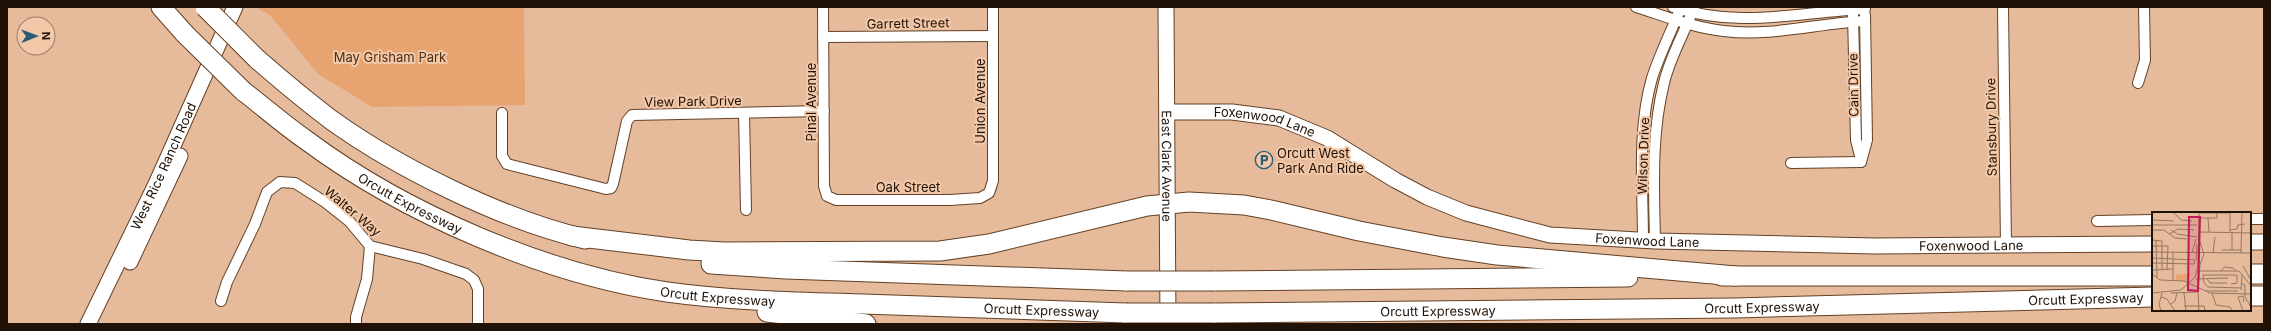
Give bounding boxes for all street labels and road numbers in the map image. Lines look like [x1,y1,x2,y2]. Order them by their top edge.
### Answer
street label: Garrett Street [866,14,950,32]
street label: Cain Drive [1844,53,1862,117]
street label: Union Avenue [972,58,988,144]
street label: Pinal Avenue [803,63,819,141]
street label: Stansbury Drive [1982,78,2000,176]
street label: View Park Drive [644,92,742,110]
street label: West Rice Ranch Road [127,100,199,232]
street label: Foxenwood Lane [1214,104,1318,140]
street label: East Clark Avenue [1159,110,1175,222]
street label: Wilson Drive [1634,117,1652,195]
street label: Orcutt Expressway [355,169,465,237]
street label: Oak Street [876,179,940,195]
street label: Walter Way [321,182,385,240]
street label: Foxenwood Lane [1595,230,1700,250]
street label: Foxenwood Lane [1919,237,2023,254]
street label: Orcutt Expressway [659,283,776,309]
street label: Orcutt Expressway [2028,289,2144,308]
street label: Orcutt Expressway [1704,298,1820,316]
street label: Orcutt Expressway [983,300,1100,320]
street label: Orcutt Expressway [1380,302,1496,319]

